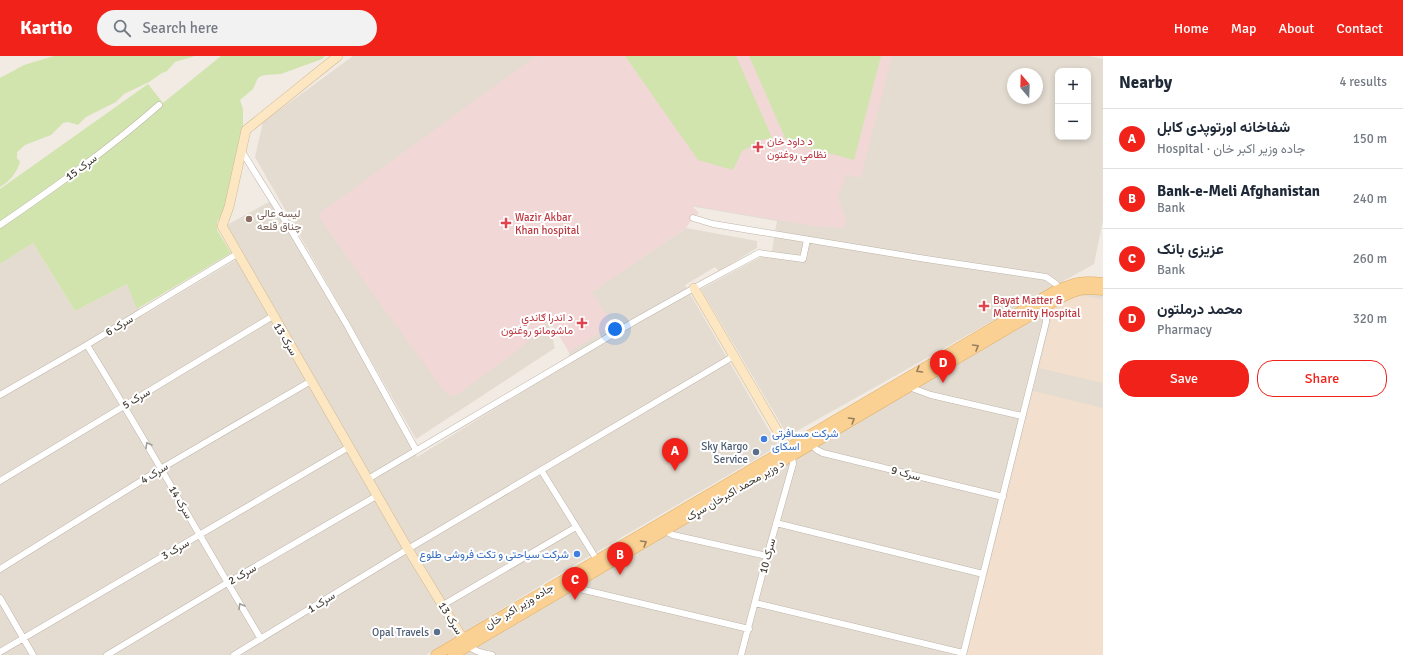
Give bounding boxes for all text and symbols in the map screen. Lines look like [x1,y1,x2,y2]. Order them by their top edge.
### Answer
search box [97,10,377,46]
text: Kartio [20,16,73,40]
icon: search [111,17,133,39]
text: Search here [143,19,218,37]
text: Home [1174,20,1209,37]
text: Map [1231,20,1256,37]
text: About [1278,20,1314,37]
text: Contact [1336,20,1383,37]
north arrow [1007,68,1043,104]
map controls [1055,68,1091,140]
button: + [1055,68,1091,104]
text: Nearby [1119,72,1172,93]
text: 4 results [1339,74,1387,90]
button: − [1055,104,1091,140]
text: شفاخانه اورتوپدی کابل [1157,118,1290,136]
text: A [1128,131,1136,147]
text: 150 m [1353,131,1387,147]
place label: د داود خان نظامي روغتون [767,135,827,164]
marker: د داود خان نظامي روغتون [752,141,764,153]
text: Hospital · جاده وزیر اکبر خان [1157,141,1305,157]
street label: سرک 15 [63,151,100,183]
text: Bank-e-Meli Afghanistan [1157,182,1320,200]
text: B [1128,191,1136,207]
text: 240 m [1353,191,1387,207]
text: Bank [1157,200,1185,216]
place label: لیسه عالی چناق قلعه [257,207,302,234]
place label: Wazir Akbar Khan hospital [515,211,579,237]
marker: لیسه عالی چناق قلعه [244,214,254,224]
marker: Wazir Akbar Khan hospital [500,217,512,229]
text: عزیزی بانک [1157,240,1224,258]
text: C [1128,251,1136,267]
text: 260 m [1353,251,1387,267]
text: Bank [1157,262,1185,278]
place label: Bayat Matter & Maternity Hospital [993,294,1080,320]
marker: Bayat Matter & Maternity Hospital [978,300,990,312]
text: محمد درملتون [1157,300,1243,318]
place label: د اندرا ګاندي ماشومانو روغتون [501,311,573,337]
text: D [1128,311,1136,327]
text: 320 m [1353,311,1387,327]
street label: سرک 6 [103,312,136,339]
marker: د اندرا ګاندي ماشومانو روغتون [576,317,588,329]
your location [605,319,625,339]
street label: سرک 13 [271,321,301,358]
text: Pharmacy [1157,322,1212,338]
one-way arrow [972,345,979,352]
pin: D [930,350,956,383]
button: Save [1119,360,1249,397]
button: Share [1257,360,1387,397]
one-way arrow [916,366,923,373]
street label: سرک 5 [120,385,153,412]
one-way arrow [848,418,855,425]
place label: شرکت مسافرتی اسکای [772,427,839,453]
marker: شرکت مسافرتی اسکای [759,434,769,444]
pin: A [662,438,688,471]
place label: Sky Kargo Service [701,440,748,466]
one-way arrow [145,442,152,449]
marker: Sky Kargo Service [751,447,761,457]
street label: د وزیر محمد اکبرخان سړک [684,457,787,525]
street label: سرک 4 [138,460,171,487]
street label: سرک 9 [890,464,922,483]
street label: سرک 14 [166,483,195,521]
street label: سرک 3 [159,536,192,563]
street label: سرک 10 [757,537,778,575]
one-way arrow [639,540,647,547]
pin: B [607,542,633,575]
place label: شرکت سیاحتی و تکت فروشی طلوع [419,548,569,562]
marker: شرکت سیاحتی و تکت فروشی طلوع [572,549,582,559]
street label: سرک 2 [226,561,259,588]
pin: C [562,567,588,600]
street label: جاده وزیر اکبر خان [483,581,556,632]
street label: سرک 1 [305,589,338,616]
street label: سرک 13 [436,600,466,637]
one-way arrow [239,603,246,610]
place label: Opal Travels [372,626,429,639]
marker: Opal Travels [432,627,442,637]

